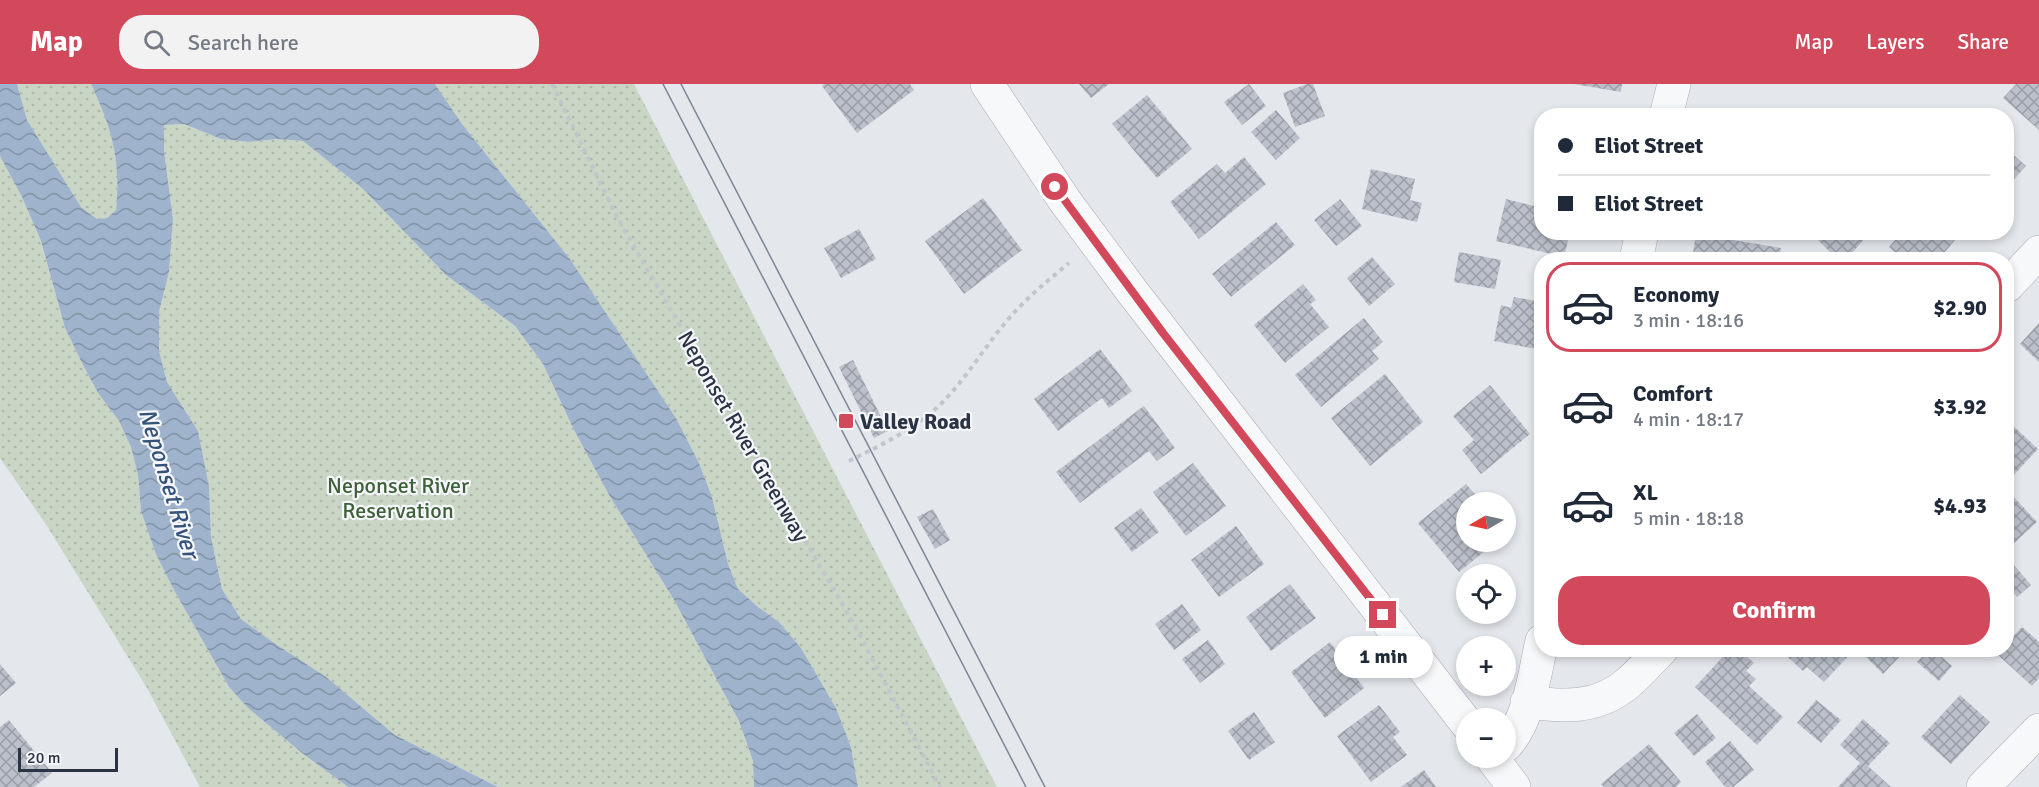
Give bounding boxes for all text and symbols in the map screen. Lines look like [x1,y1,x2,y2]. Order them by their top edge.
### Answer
search box [119,15,539,69]
text: Map [30,25,83,59]
icon: search [140,26,173,59]
text: Search here [188,29,299,56]
text: Map [1795,29,1833,55]
text: Layers [1866,29,1924,55]
text: Share [1957,29,2009,55]
text: Eliot Street [1594,132,1703,159]
route start [1041,173,1068,200]
text: Eliot Street [1594,190,1703,217]
icon: car [1561,280,1615,334]
text: Economy [1633,281,1719,308]
text: $2.90 [1933,294,1987,321]
text: 3 min · 18:16 [1633,308,1744,333]
street label: Neponset River Greenway [672,326,815,547]
icon: car [1561,379,1615,433]
text: Comfort [1633,380,1713,407]
text: $3.92 [1933,393,1987,420]
water label: Neponset River [132,405,207,564]
text: 4 min · 18:17 [1633,407,1744,432]
place label: Valley Road [860,408,972,435]
marker: Valley Road [837,412,855,430]
park label: Neponset River Reservation [327,472,469,524]
icon: car [1561,478,1615,532]
text: XL [1633,479,1658,506]
north arrow [1456,492,1516,552]
map controls [1456,492,1516,768]
text: $4.93 [1933,492,1987,519]
text: 5 min · 18:18 [1633,506,1744,531]
button: locate [1456,564,1516,624]
button: Confirm [1558,576,1990,645]
route end [1369,601,1396,628]
callout: 1 min [1334,636,1432,678]
button: + [1456,636,1516,696]
text: 1 min [1359,644,1408,669]
button: − [1456,708,1516,768]
scale bar [18,745,118,772]
text: 20 m [27,748,61,768]

